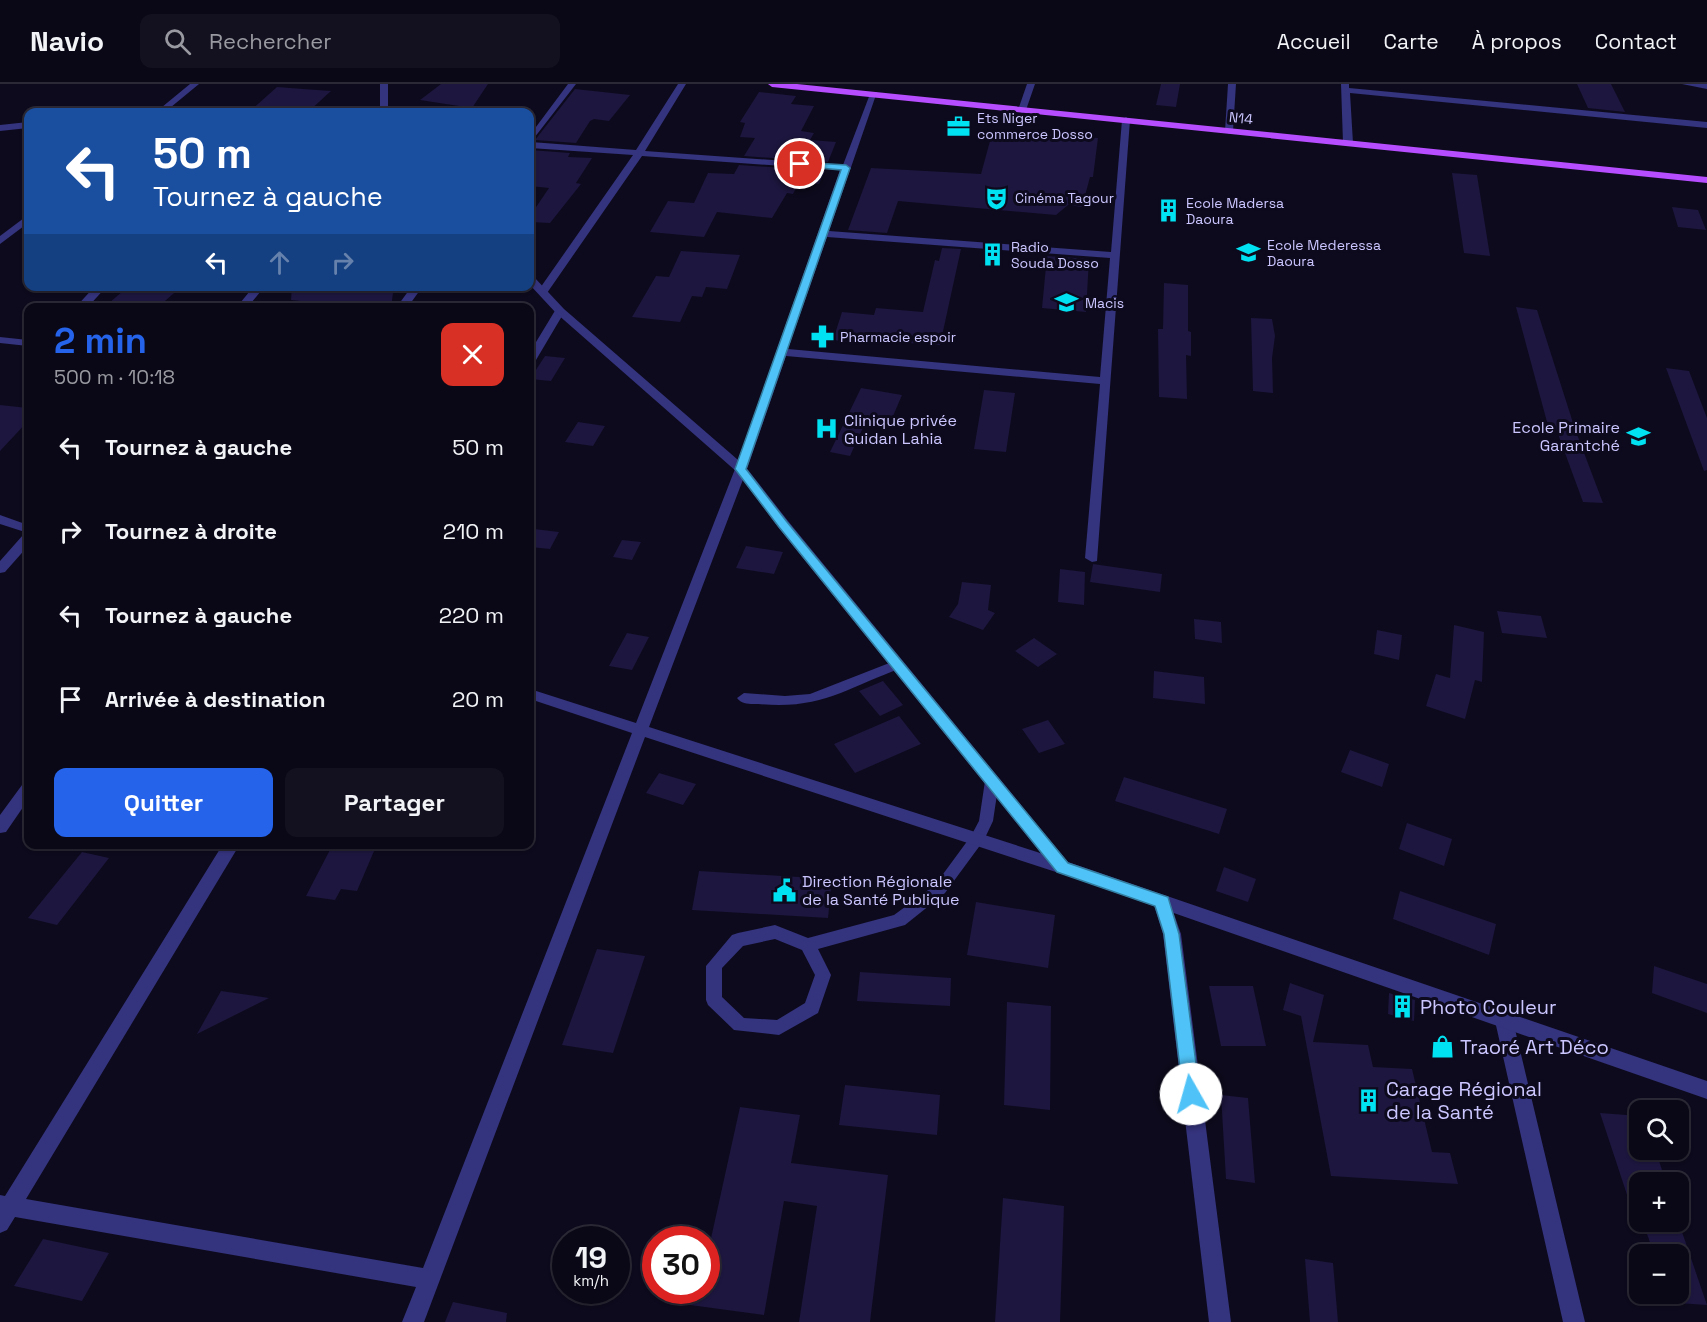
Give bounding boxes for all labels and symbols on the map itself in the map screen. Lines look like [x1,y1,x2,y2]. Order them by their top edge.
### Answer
street label: N14 [1228,108,1254,128]
place label: Ets Niger commerce Dosso [977,109,1093,143]
office icon: Ets Niger commerce Dosso [946,113,972,139]
pin [774,138,825,189]
theatre icon: Cinéma Tagour [984,185,1010,211]
place label: Cinéma Tagour [1015,189,1114,207]
place label: Ecole Madersa Daoura [1186,194,1284,228]
building icon: Ecole Madersa Daoura [1155,198,1181,224]
place label: Ecole Mederessa Daoura [1267,236,1381,270]
place label: Radio Souda Dosso [1011,238,1099,272]
school or university icon: Ecole Mederessa Daoura [1236,240,1262,266]
building icon: Radio Souda Dosso [980,242,1006,268]
school or university icon: Macis [1054,290,1080,316]
place label: Macis [1085,294,1124,312]
pharmacy icon: Pharmacie espoir [809,324,835,350]
place label: Pharmacie espoir [840,328,956,346]
place label: Clinique privée Guidan Lahia [844,410,957,449]
hospital icon: Clinique privée Guidan Lahia [813,416,839,442]
place label: Ecole Primaire Garantché [1512,417,1620,456]
school or university icon: Ecole Primaire Garantché [1625,423,1651,449]
place label: Direction Régionale de la Santé Publique [802,871,959,910]
public building icon: Direction Régionale de la Santé Publique [771,877,797,903]
building icon: Photo Couleur [1389,994,1415,1020]
place label: Photo Couleur [1420,994,1557,1020]
shop icon: Traoré Art Déco [1429,1034,1455,1060]
place label: Traoré Art Déco [1460,1034,1609,1060]
position arrow [1159,1062,1223,1126]
place label: Carage Régional de la Santé [1386,1076,1542,1125]
building icon: Carage Régional de la Santé [1355,1087,1381,1113]
speed limit sign: 30 [642,1226,720,1304]

